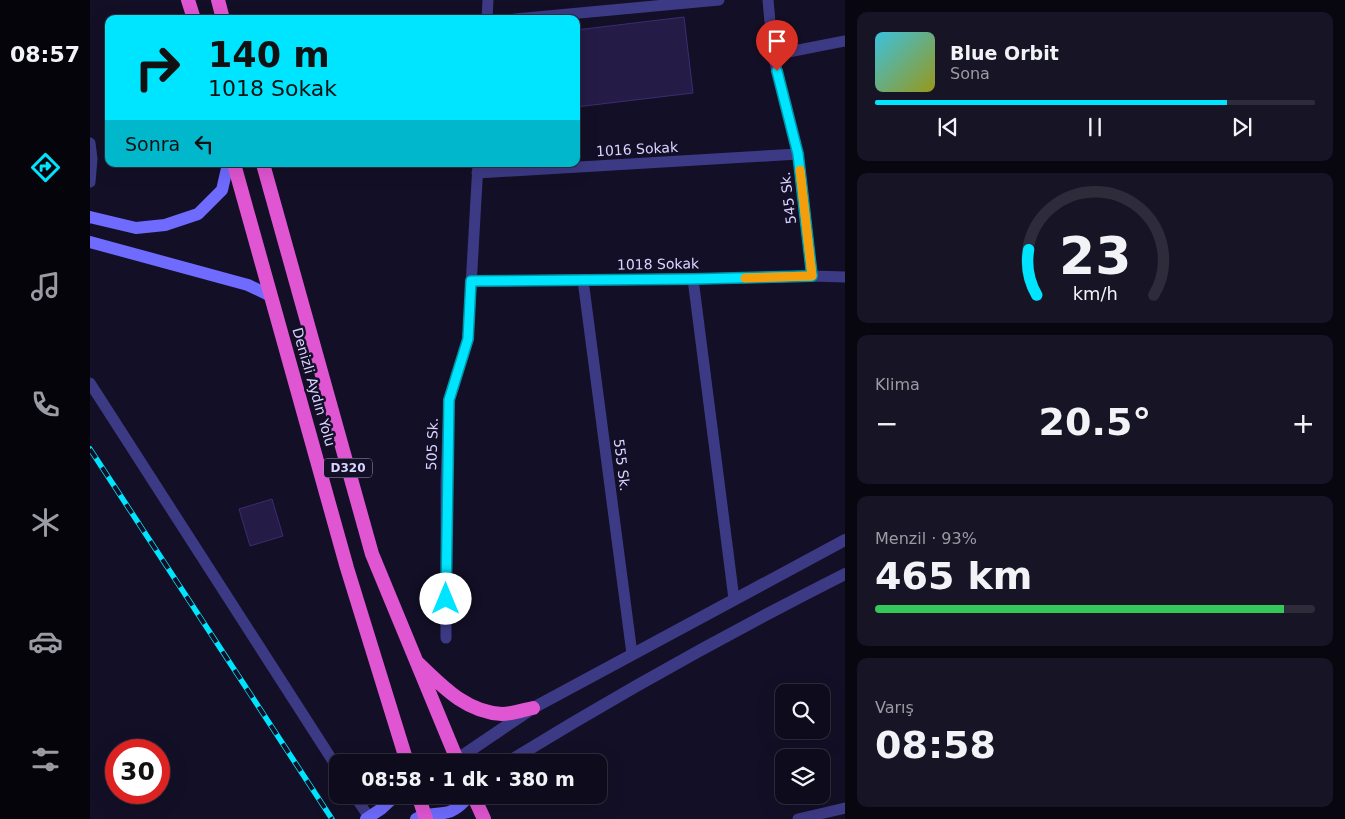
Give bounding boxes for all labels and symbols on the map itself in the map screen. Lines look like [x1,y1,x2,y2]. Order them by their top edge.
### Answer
pin [756,20,798,71]
street label: 1016 Sokak [596,139,679,159]
street label: 545 Sk. [777,171,799,225]
street label: 1018 Sokak [617,255,700,273]
street label: Denizli Aydın Yolu [289,326,339,448]
street label: 505 Sk. [423,417,441,471]
street label: 555 Sk. [611,438,633,492]
road number: D320 [324,458,372,478]
position arrow [419,572,471,624]
speed limit sign: 30 [105,739,170,804]

